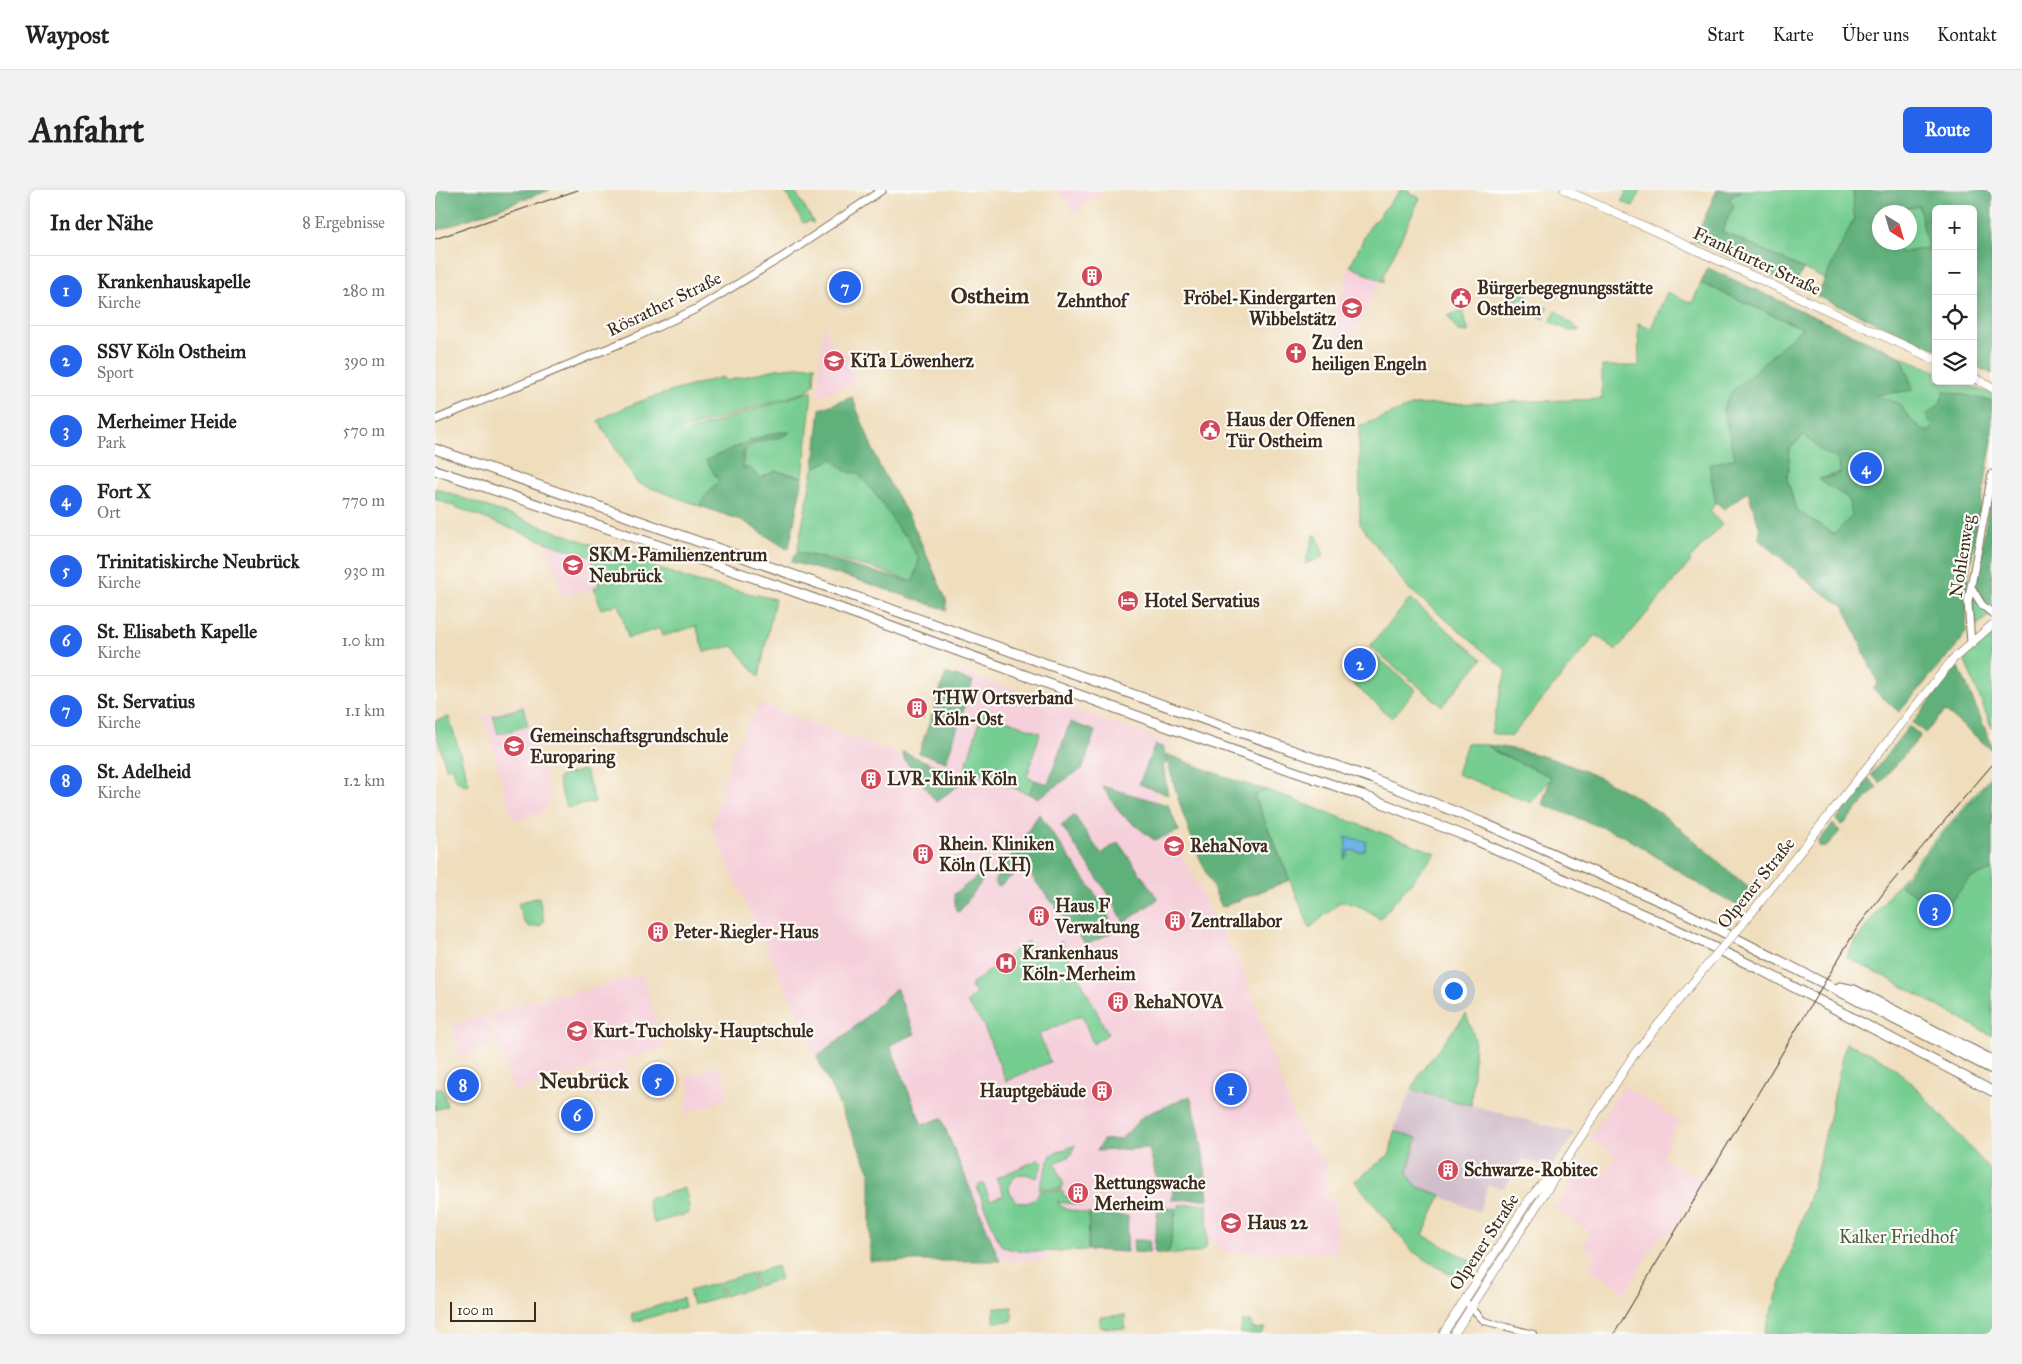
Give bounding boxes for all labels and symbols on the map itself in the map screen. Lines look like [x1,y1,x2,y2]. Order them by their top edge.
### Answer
north arrow [1872,205,1917,250]
street label: Frankfurter Straße [1690,222,1824,300]
building icon: Zehnthof [1080,264,1104,288]
street label: Rösrather Straße [603,267,725,341]
pin: 7 [829,268,861,306]
place label: Bürgerbegegnungsstätte Ostheim [1477,277,1654,320]
district label: Ostheim [951,282,1030,309]
public building icon: Bürgerbegegnungsstätte Ostheim [1449,286,1473,310]
place label: Fröbel-Kindergarten Wibbelstätz [1183,287,1337,330]
place label: Zehnthof [1057,290,1130,312]
school or university icon: Fröbel-Kindergarten Wibbelstätz [1340,296,1364,320]
place label: Zu den heiligen Engeln [1311,332,1427,376]
church icon: Zu den heiligen Engeln [1284,341,1308,365]
school or university icon: KiTa Löwenherz [822,349,846,373]
place label: KiTa Löwenherz [850,350,975,372]
place label: Haus der Offenen Tür Ostheim [1225,409,1356,452]
public building icon: Haus der Offenen Tür Ostheim [1198,418,1222,442]
pin: 4 [1850,449,1882,487]
street label: Nohlenweg [1945,512,1980,599]
place label: SKM-Familienzentrum Neubrück [589,544,768,587]
school or university icon: SKM-Familienzentrum Neubrück [561,553,585,577]
hotel icon: Hotel Servatius [1116,589,1140,613]
place label: Hotel Servatius [1144,590,1260,612]
pin: 2 [1344,645,1376,683]
place label: THW Ortsverband Köln-Ost [932,687,1074,730]
building icon: THW Ortsverband Köln-Ost [905,696,929,720]
place label: Gemeinschaftsgrundschule Europaring [530,725,729,769]
school or university icon: Gemeinschaftsgrundschule Europaring [502,734,526,758]
building icon: LVR-Klinik Köln [859,767,883,791]
place label: LVR-Klinik Köln [887,768,1017,790]
place label: Rhein. Kliniken Köln (LKH) [939,833,1054,877]
street label: Olpener Straße [1713,833,1799,933]
school or university icon: RehaNova [1162,834,1186,858]
place label: RehaNova [1190,835,1268,857]
building icon: Rhein. Kliniken Köln (LKH) [911,842,935,866]
pin: 3 [1919,891,1951,929]
place label: Haus F Verwaltung [1054,895,1139,939]
building icon: Haus F Verwaltung [1027,904,1051,928]
building icon: Zentrallabor [1163,909,1187,933]
place label: Zentrallabor [1191,910,1283,932]
building icon: Peter-Riegler-Haus [646,920,670,944]
place label: Peter-Riegler-Haus [674,921,819,944]
place label: Krankenhaus Köln-Merheim [1022,942,1137,985]
hospital icon: Krankenhaus Köln-Merheim [994,951,1018,975]
your location [1441,978,1467,1004]
building icon: RehaNOVA [1106,990,1130,1014]
place label: RehaNOVA [1134,991,1224,1013]
school or university icon: Kurt-Tucholsky-Hauptschule [565,1019,589,1043]
place label: Kurt-Tucholsky-Hauptschule [593,1020,814,1043]
pin: 5 [642,1061,674,1099]
pin: 8 [447,1066,479,1104]
district label: Neubrück [539,1067,629,1094]
pin: 1 [1215,1070,1247,1108]
building icon: Hauptgebäude [1090,1079,1114,1103]
place label: Hauptgebäude [980,1080,1087,1103]
pin: 6 [561,1096,593,1134]
building icon: Schwarze-Robitec [1436,1158,1460,1182]
place label: Schwarze-Robitec [1464,1159,1598,1181]
place label: Rettungswache Merheim [1094,1172,1206,1215]
building icon: Rettungswache Merheim [1066,1181,1090,1205]
street label: Olpener Straße [1445,1190,1523,1294]
school or university icon: Haus 22 [1219,1211,1243,1235]
place label: Haus 22 [1247,1212,1309,1234]
park label: Kalker Friedhof [1839,1226,1958,1248]
scale bar [450,1299,536,1322]

